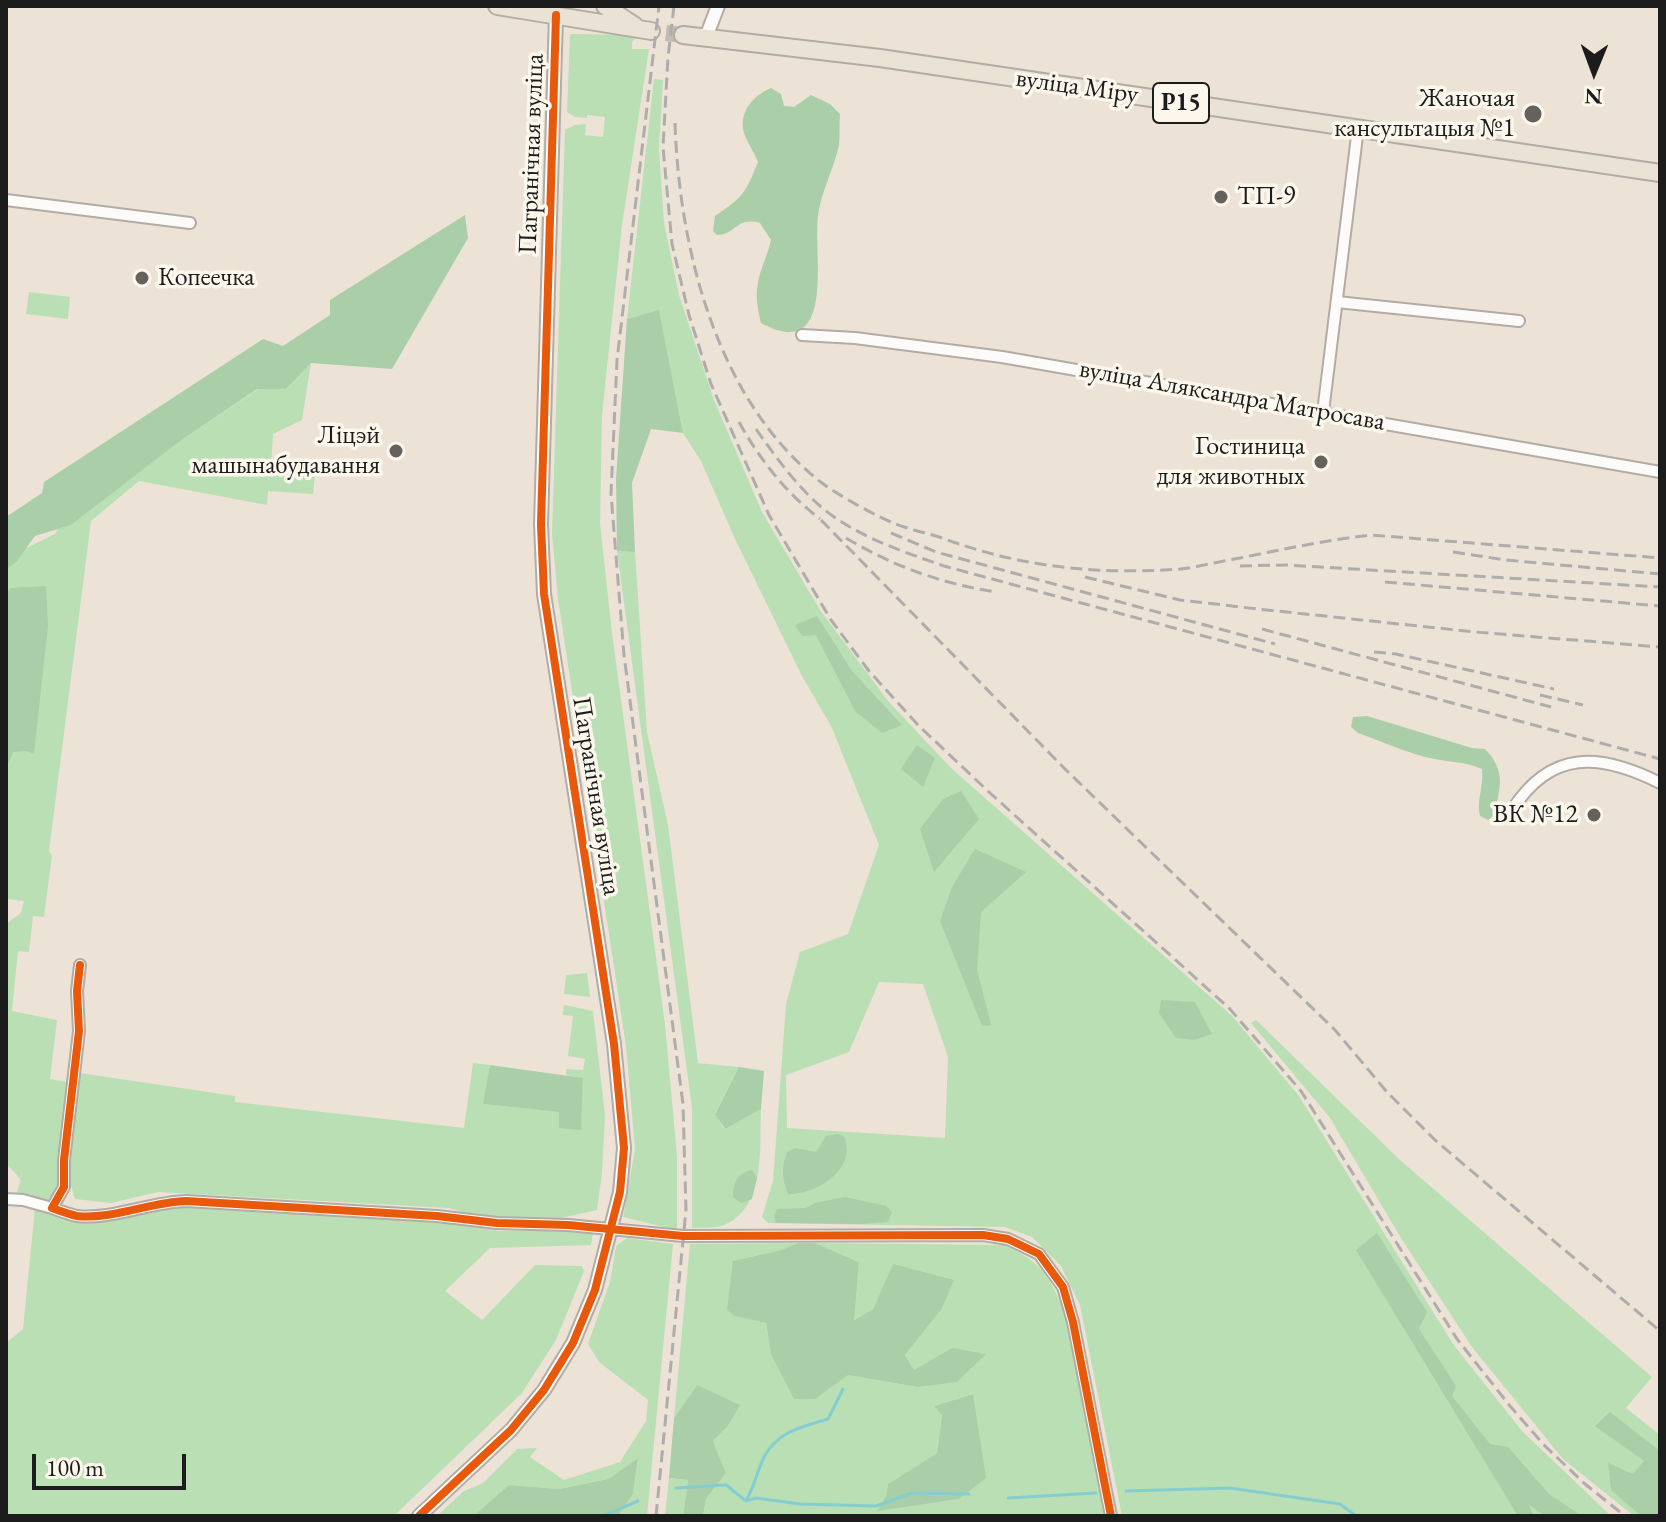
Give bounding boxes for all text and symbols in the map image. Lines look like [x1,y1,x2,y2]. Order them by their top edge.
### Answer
north arrow [1554,32,1634,112]
street label: Пагранічная вуліца [513,53,551,255]
street label: вуліца Міру [1014,63,1140,111]
text: N [1584,82,1603,111]
road number: Р15 [1153,83,1209,123]
place label: Жаночая кансультацыя №1 [1334,83,1515,144]
marker: Жаночая кансультацыя №1 [1522,103,1544,125]
place label: ТП-9 [1237,181,1296,213]
marker: ТП-9 [1212,188,1230,206]
place label: Копеечка [158,262,255,294]
marker: Копеечка [133,269,151,287]
street label: вуліца Аляксандра Матросава [1077,354,1387,438]
place label: Ліцэй машынабудавання [191,420,380,482]
place label: Гостиница для животных [1157,431,1305,492]
marker: Ліцэй машынабудавання [387,442,405,460]
marker: Гостиница для животных [1312,453,1330,471]
street label: Пагранічная вуліца [565,694,627,898]
place label: ВК №12 [1493,799,1578,831]
marker: ВК №12 [1585,806,1603,824]
scale bar [36,1438,190,1488]
text: 100 m [46,1452,104,1483]

